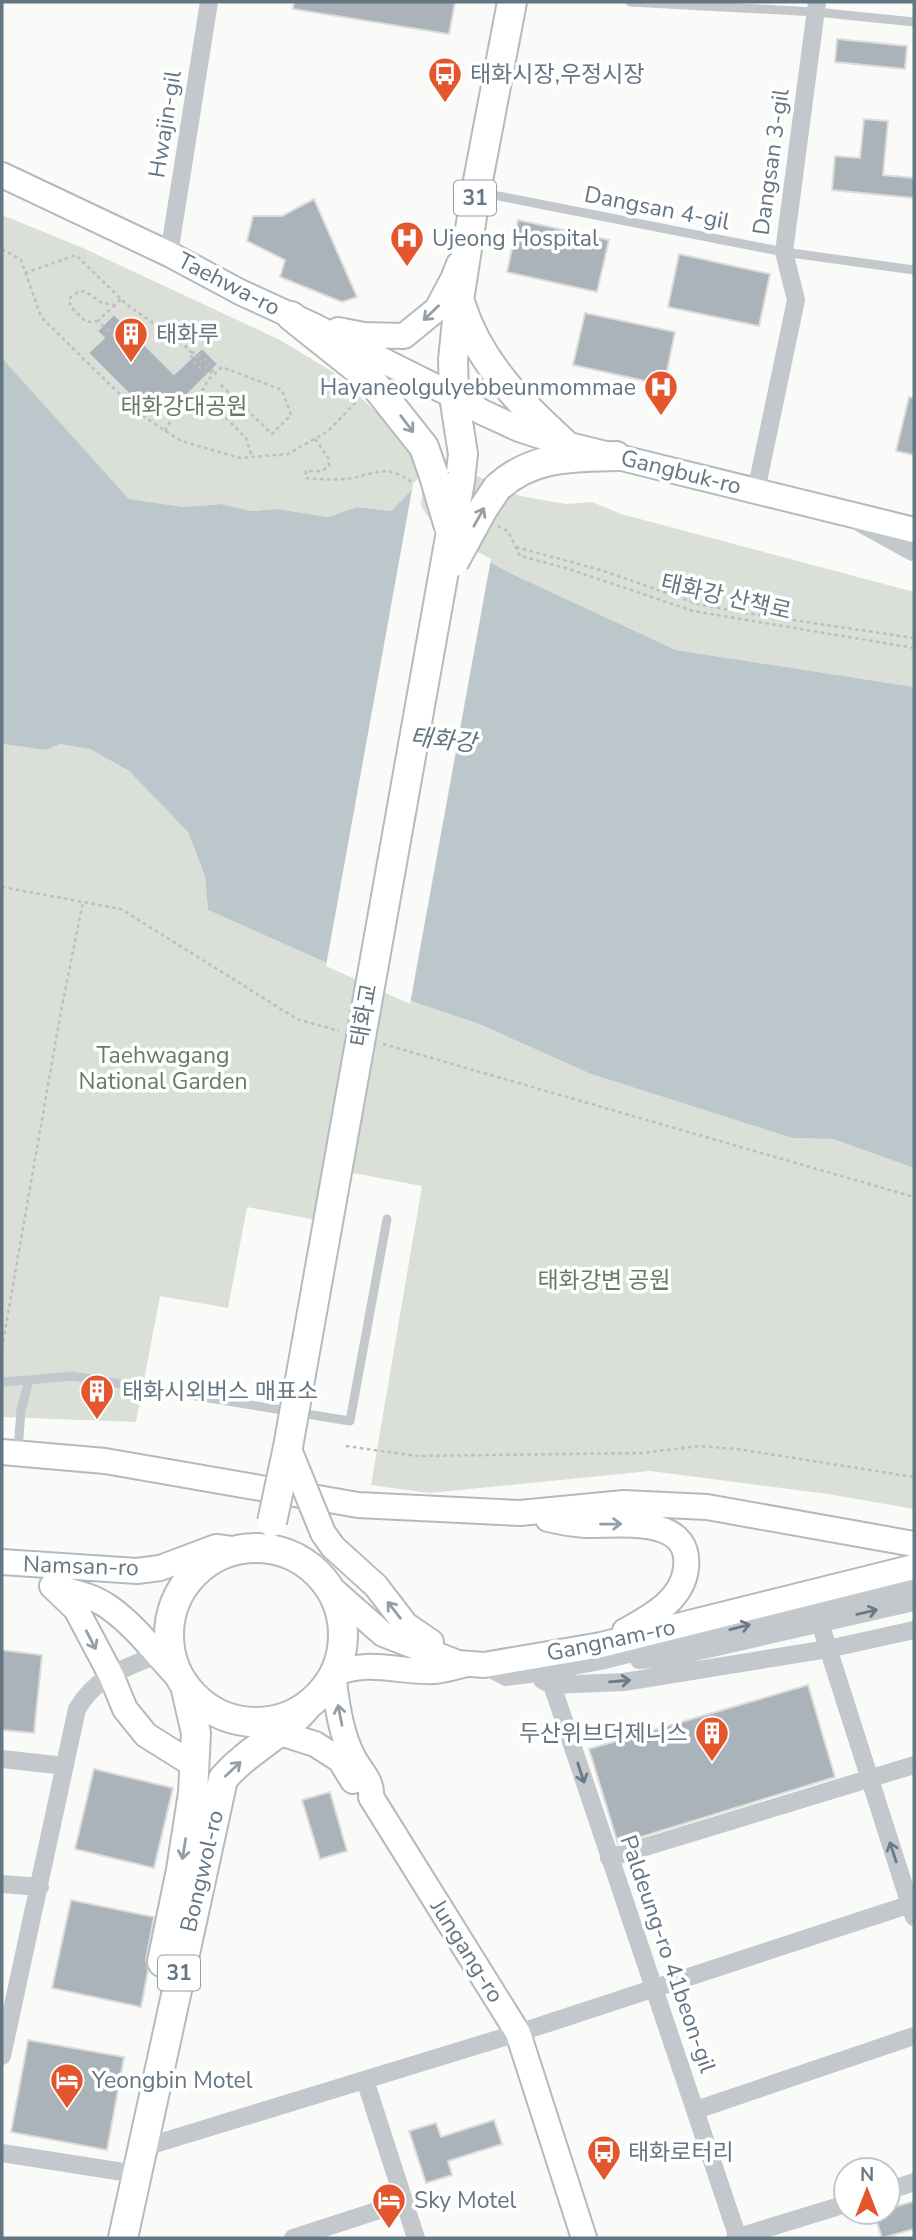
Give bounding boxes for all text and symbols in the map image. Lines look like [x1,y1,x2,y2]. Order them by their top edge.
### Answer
bus stop icon: 태화시장,우정시장 [426,55,464,104]
place label: 태화시장,우정시장 [470,59,645,90]
street label: Hwajin-gil [141,68,189,180]
street label: Dangsan 3-gil [745,87,797,237]
street label: Dangsan 4-gil [582,179,733,237]
road number: 31 [454,180,496,216]
hospital icon: Ujeong Hospital [388,219,426,268]
place label: Ujeong Hospital [432,223,599,254]
street label: Taehwa-ro [172,245,286,323]
one-way arrow [423,304,440,321]
building icon: 태화루 [112,315,150,364]
place label: 태화루 [156,319,219,350]
hospital icon: Hayaneolgulyebbeunmommae [642,368,680,417]
place label: Hayaneolgulyebbeunmommae [320,372,636,403]
park label: 태화강대공원 [121,391,247,422]
one-way arrow [399,415,414,434]
street label: Gangbuk-ro [617,442,745,502]
one-way arrow [472,507,486,527]
street label: 태화강 산책로 [658,567,794,627]
water label: 태화강 [408,721,481,760]
street label: 태화교 [343,981,385,1049]
park label: Taehwagang National Garden [78,1040,248,1097]
park label: 태화강변 공원 [538,1265,670,1296]
building icon: 태화시외버스 매표소 [78,1372,116,1421]
place label: 태화시외버스 매표소 [122,1376,318,1407]
one-way arrow [599,1518,622,1531]
street label: Namsan-ro [23,1548,139,1584]
one-way arrow [386,1601,401,1619]
one-way arrow [855,1605,878,1618]
street label: Gangnam-ro [544,1611,678,1669]
one-way arrow [728,1620,751,1633]
one-way arrow [85,1629,99,1650]
one-way arrow [609,1674,631,1687]
one-way arrow [332,1704,346,1727]
building icon: 두산위브더제니스 [693,1714,731,1763]
place label: 두산위브더제니스 [519,1718,688,1749]
one-way arrow [225,1760,242,1777]
one-way arrow [576,1761,588,1783]
street label: Bongwol-ro [173,1807,231,1935]
street label: Paldeung-ro 41beon-gil [613,1831,723,2077]
one-way arrow [177,1837,190,1860]
one-way arrow [886,1841,899,1863]
street label: Jungang-ro [423,1893,511,2009]
road number: 31 [158,1955,200,1990]
hotel icon: Yeongbin Motel [48,2061,86,2110]
place label: Yeongbin Motel [91,2065,253,2096]
bus stop icon: 태화로터리 [585,2133,623,2182]
place label: 태화로터리 [628,2137,734,2168]
north arrow [832,2156,902,2226]
text: N [860,2162,874,2188]
hotel icon: Sky Motel [370,2181,408,2230]
place label: Sky Motel [414,2185,517,2216]

